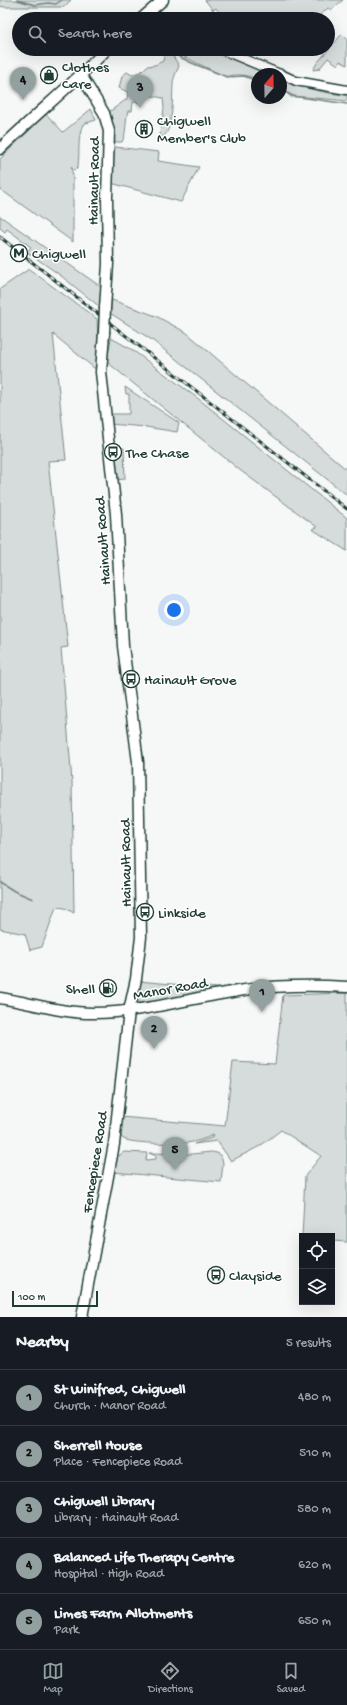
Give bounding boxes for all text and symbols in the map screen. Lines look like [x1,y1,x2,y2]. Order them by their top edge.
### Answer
search box [12,12,335,56]
icon: search [26,23,48,45]
text: Search here [58,25,132,43]
place label: Clothes Care [62,59,109,94]
shop icon: Clothes Care [39,65,59,85]
pin: 4 [10,67,36,100]
north arrow [251,68,287,104]
pin: 3 [127,75,153,108]
place label: Chigwell Member's Club [157,113,246,148]
building icon: Chigwell Member's Club [134,119,154,139]
street label: Hainault Road [85,135,105,225]
metro station icon: Chigwell [9,243,29,263]
place label: Chigwell [32,246,86,264]
bus stop icon: The Chase [103,442,123,462]
place label: The Chase [125,445,189,463]
street label: Hainault Road [92,495,116,586]
your location [164,600,184,620]
bus stop icon: Hainault Grove [121,669,141,689]
place label: Hainault Grove [144,672,237,690]
street label: Hainault Road [117,817,137,907]
bus stop icon: Linkside [135,902,155,922]
place label: Linkside [158,905,206,923]
street label: Manor Road [132,974,210,1005]
fuel station icon: Shell [98,978,118,998]
pin: 1 [249,979,275,1012]
place label: Shell [66,981,95,999]
pin: 2 [141,1016,167,1049]
street label: Fencepiece Road [79,1109,113,1216]
pin: 5 [162,1137,188,1170]
map controls [299,1233,335,1305]
button: locate [299,1233,335,1269]
bus stop icon: Clayside [206,1265,226,1285]
place label: Clayside [229,1268,282,1286]
button: layers [299,1269,335,1305]
scale bar [12,1289,98,1308]
text: 100 m [18,1292,45,1304]
text: Nearby [16,1333,69,1353]
text: 5 results [286,1336,331,1351]
text: St Winifred, Chigwell [54,1381,186,1399]
text: 1 [26,1390,32,1405]
text: 480 m [298,1390,331,1405]
text: Church · Manor Road [54,1399,166,1414]
text: Sherrell House [54,1437,142,1455]
text: 2 [26,1446,32,1461]
text: 510 m [299,1446,331,1461]
text: Place · Fencepiece Road [54,1455,182,1470]
text: Chigwell Library [54,1493,155,1511]
text: 3 [26,1502,32,1517]
text: 580 m [297,1502,331,1517]
text: Library · Hainault Road [54,1511,178,1526]
text: Balanced Life Therapy Centre [54,1549,234,1567]
text: 4 [26,1558,32,1573]
text: 620 m [298,1558,331,1573]
text: Hospital · High Road [54,1567,164,1582]
text: Limes Farm Allotments [54,1605,192,1623]
text: 5 [26,1614,32,1629]
text: 650 m [298,1614,331,1629]
text: Park [54,1623,79,1638]
tab: Map [42,1660,64,1696]
tab: Directions [148,1660,193,1696]
tab: Saved [277,1660,305,1696]

